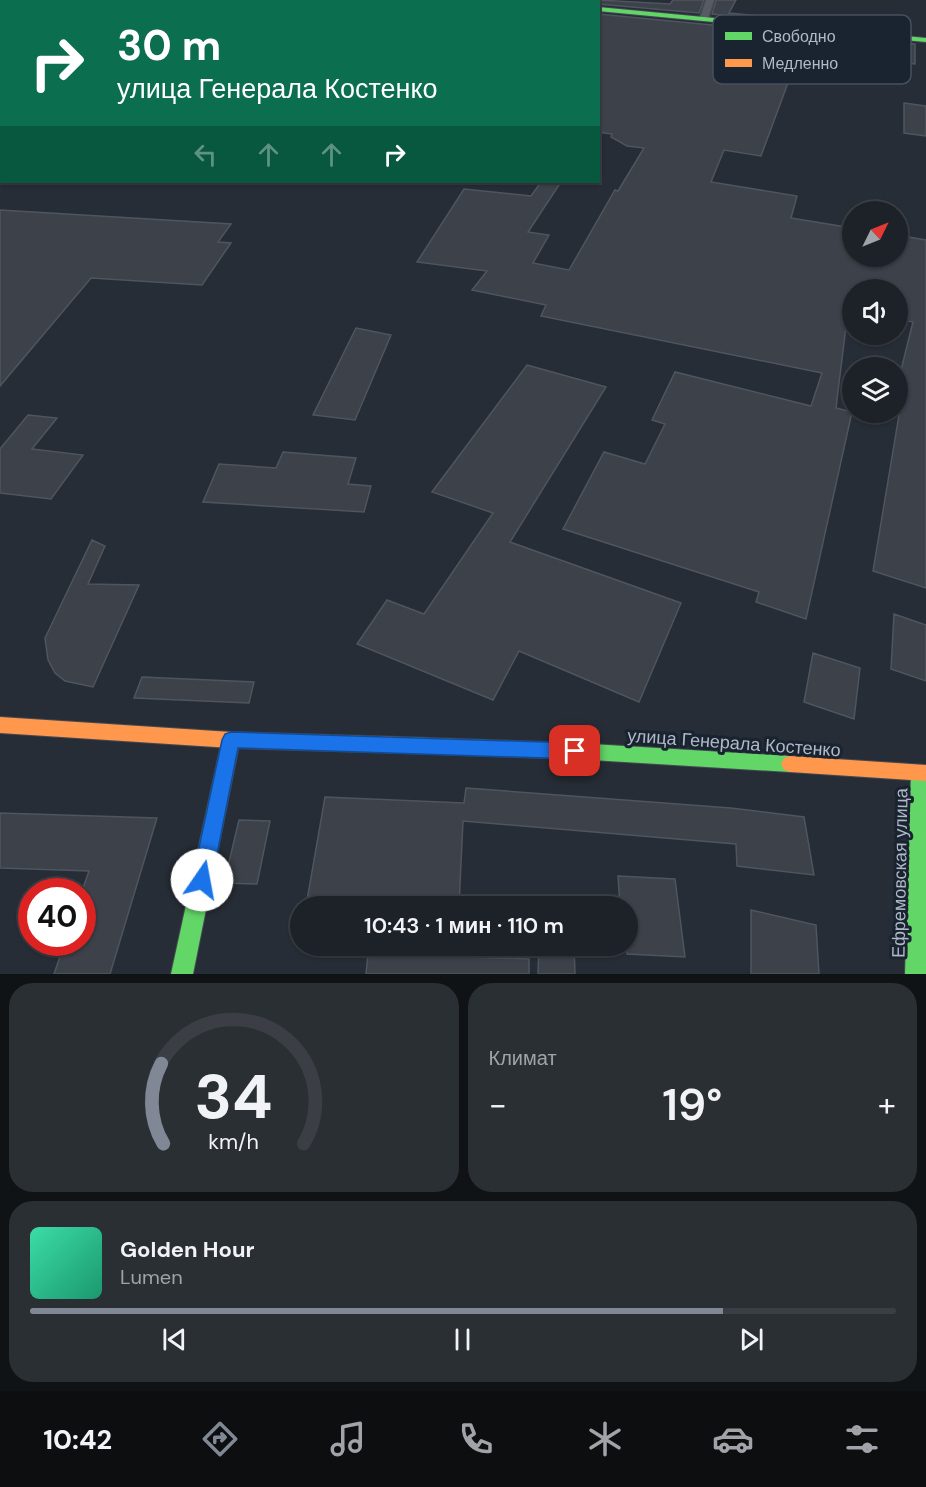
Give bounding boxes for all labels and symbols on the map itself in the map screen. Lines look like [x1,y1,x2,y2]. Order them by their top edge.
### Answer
legend [713,15,911,84]
text: Свободно [762,26,836,47]
text: Медленно [762,53,838,74]
north arrow [842,201,908,267]
street label: улица Генерала Костенко [627,724,841,762]
pin [549,725,600,776]
street label: Ефремовская улица [887,787,913,958]
position arrow [170,848,234,912]
speed limit sign: 40 [18,878,96,956]

